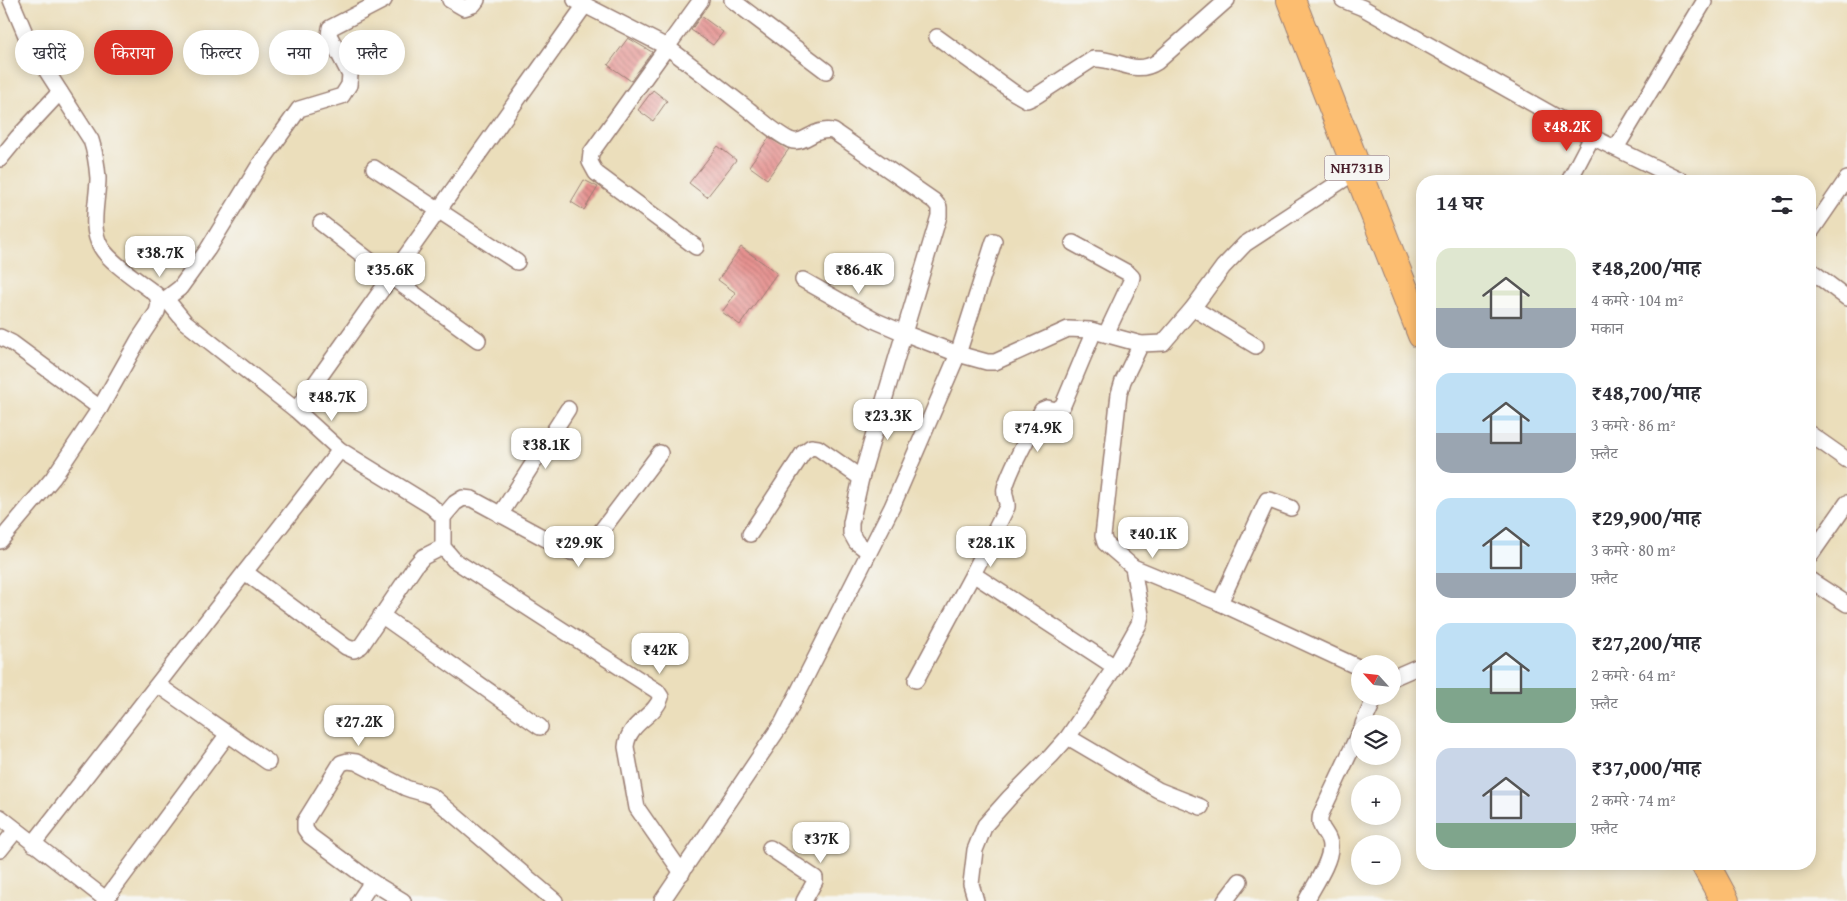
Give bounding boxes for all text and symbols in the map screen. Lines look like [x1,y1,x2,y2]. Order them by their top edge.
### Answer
chip: खरीदें [15,30,84,75]
chip: किराया [94,30,173,75]
chip: फ़िल्टर [183,30,259,75]
chip: नया [269,30,329,75]
chip: फ़्लैट [339,30,405,75]
pin: ₹48.2K [1526,110,1608,152]
text: ₹48.2K [1543,114,1591,138]
road number: NH731B [1324,156,1390,180]
text: 14 घर [1436,187,1483,218]
icon: filters [1768,191,1796,219]
pin: ₹38.7K [119,236,201,278]
text: ₹38.7K [136,240,184,264]
pin: ₹35.6K [349,252,431,295]
pin: ₹86.4K [818,252,900,295]
text: ₹48,200/माह [1591,252,1701,283]
text: ₹35.6K [366,257,414,281]
text: ₹86.4K [835,257,883,281]
icon: home [1476,268,1536,328]
text: 4 कमरे · 104 m² [1591,288,1683,312]
text: मकान [1591,316,1623,340]
text: ₹48,700/माह [1591,377,1701,408]
pin: ₹48.7K [291,380,373,422]
text: ₹48.7K [308,384,356,408]
icon: home [1476,393,1536,453]
pin: ₹23.3K [847,398,929,441]
text: ₹23.3K [864,403,912,427]
pin: ₹74.9K [997,410,1079,453]
text: 3 कमरे · 86 m² [1591,413,1676,437]
text: ₹74.9K [1014,415,1062,439]
pin: ₹38.1K [505,428,587,470]
text: ₹38.1K [522,432,570,456]
text: फ़्लैट [1591,441,1618,465]
text: ₹29,900/माह [1591,502,1701,533]
pin: ₹40.1K [1112,516,1194,559]
icon: home [1476,518,1536,578]
text: ₹40.1K [1129,521,1177,545]
pin: ₹29.9K [538,526,620,568]
pin: ₹28.1K [950,526,1032,568]
text: ₹29.9K [555,530,603,554]
text: ₹28.1K [967,530,1015,554]
text: 3 कमरे · 80 m² [1591,538,1676,562]
text: फ़्लैट [1591,566,1618,590]
text: ₹27,200/माह [1591,627,1701,658]
pin: ₹42K [630,632,690,675]
text: ₹42K [643,637,677,661]
icon: home [1476,643,1536,703]
north arrow [1351,655,1401,705]
map controls [1351,655,1401,885]
text: 2 कमरे · 64 m² [1591,663,1676,687]
text: फ़्लैट [1591,691,1618,715]
pin: ₹27.2K [318,704,400,747]
text: ₹27.2K [335,709,383,733]
button: layers [1351,715,1401,765]
text: ₹37,000/माह [1591,752,1701,783]
icon: home [1476,768,1536,828]
button: + [1351,775,1401,825]
text: 2 कमरे · 74 m² [1591,788,1676,812]
text: फ़्लैट [1591,816,1618,840]
pin: ₹37K [791,822,851,864]
text: ₹37K [804,826,838,850]
button: − [1351,835,1401,885]

